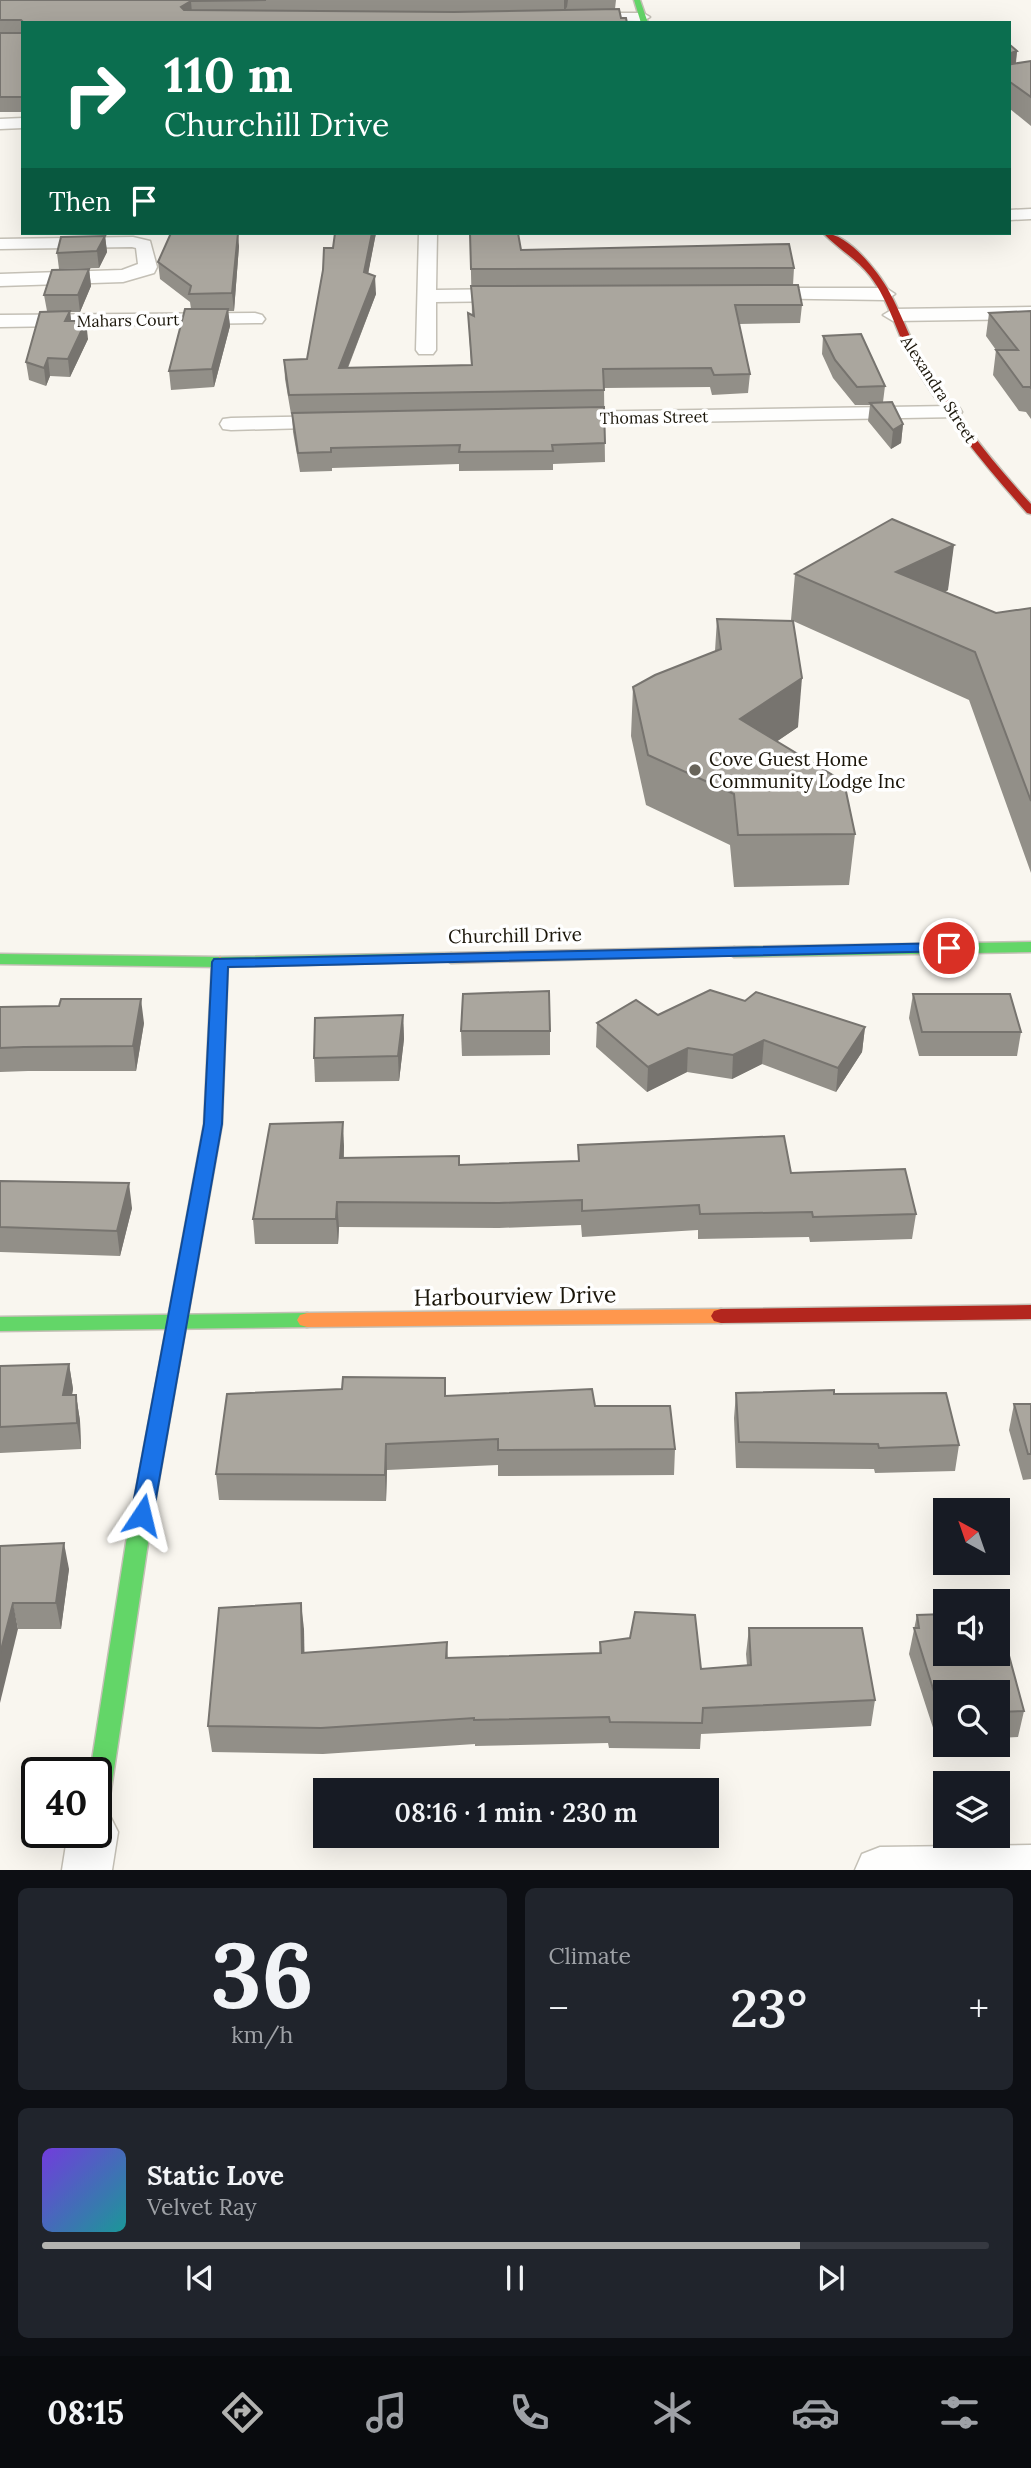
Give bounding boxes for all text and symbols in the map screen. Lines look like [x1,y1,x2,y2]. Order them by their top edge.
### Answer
text: 110 m [164,43,293,105]
icon: right [49,49,140,140]
text: Churchill Drive [164,104,389,145]
icon: arrive [125,182,163,220]
text: Then [49,185,111,218]
street label: Mahars Court [77,309,180,331]
street label: Alexandra Street [896,331,981,447]
street label: Thomas Street [599,406,709,428]
place label: Cove Guest Home Community Lodge Inc [709,747,905,793]
marker: Cove Guest Home Community Lodge Inc [687,762,703,778]
pin [919,918,979,978]
street label: Churchill Drive [448,922,582,948]
icon: arrive [930,929,968,967]
street label: Harbourview Drive [413,1279,617,1312]
position arrow [105,1478,179,1552]
north arrow [933,1498,1010,1575]
map controls [933,1498,1010,1848]
button: sound [933,1589,1010,1666]
button: search [933,1680,1010,1757]
speed limit sign: 40 [21,1757,112,1848]
button: layers [933,1771,1010,1848]
text: 08:16 · 1 min · 230 m [395,1796,637,1829]
text: 36 [211,1916,314,2033]
text: Climate [549,1941,631,1970]
text: 23° [730,1975,807,2041]
text: − [549,1984,569,2032]
text: + [969,1984,989,2032]
text: km/h [231,2020,293,2049]
text: Static Love [147,2159,284,2192]
text: Velvet Ray [147,2192,257,2221]
icon: previous [181,2259,219,2297]
icon: pause [496,2259,534,2297]
icon: next [812,2259,850,2297]
icon: directions [218,2388,267,2437]
icon: music [362,2388,411,2437]
icon: phone [505,2388,554,2437]
icon: climate [648,2388,697,2437]
icon: car [791,2388,840,2437]
icon: filters [935,2388,984,2437]
text: 08:15 [47,2392,124,2433]

